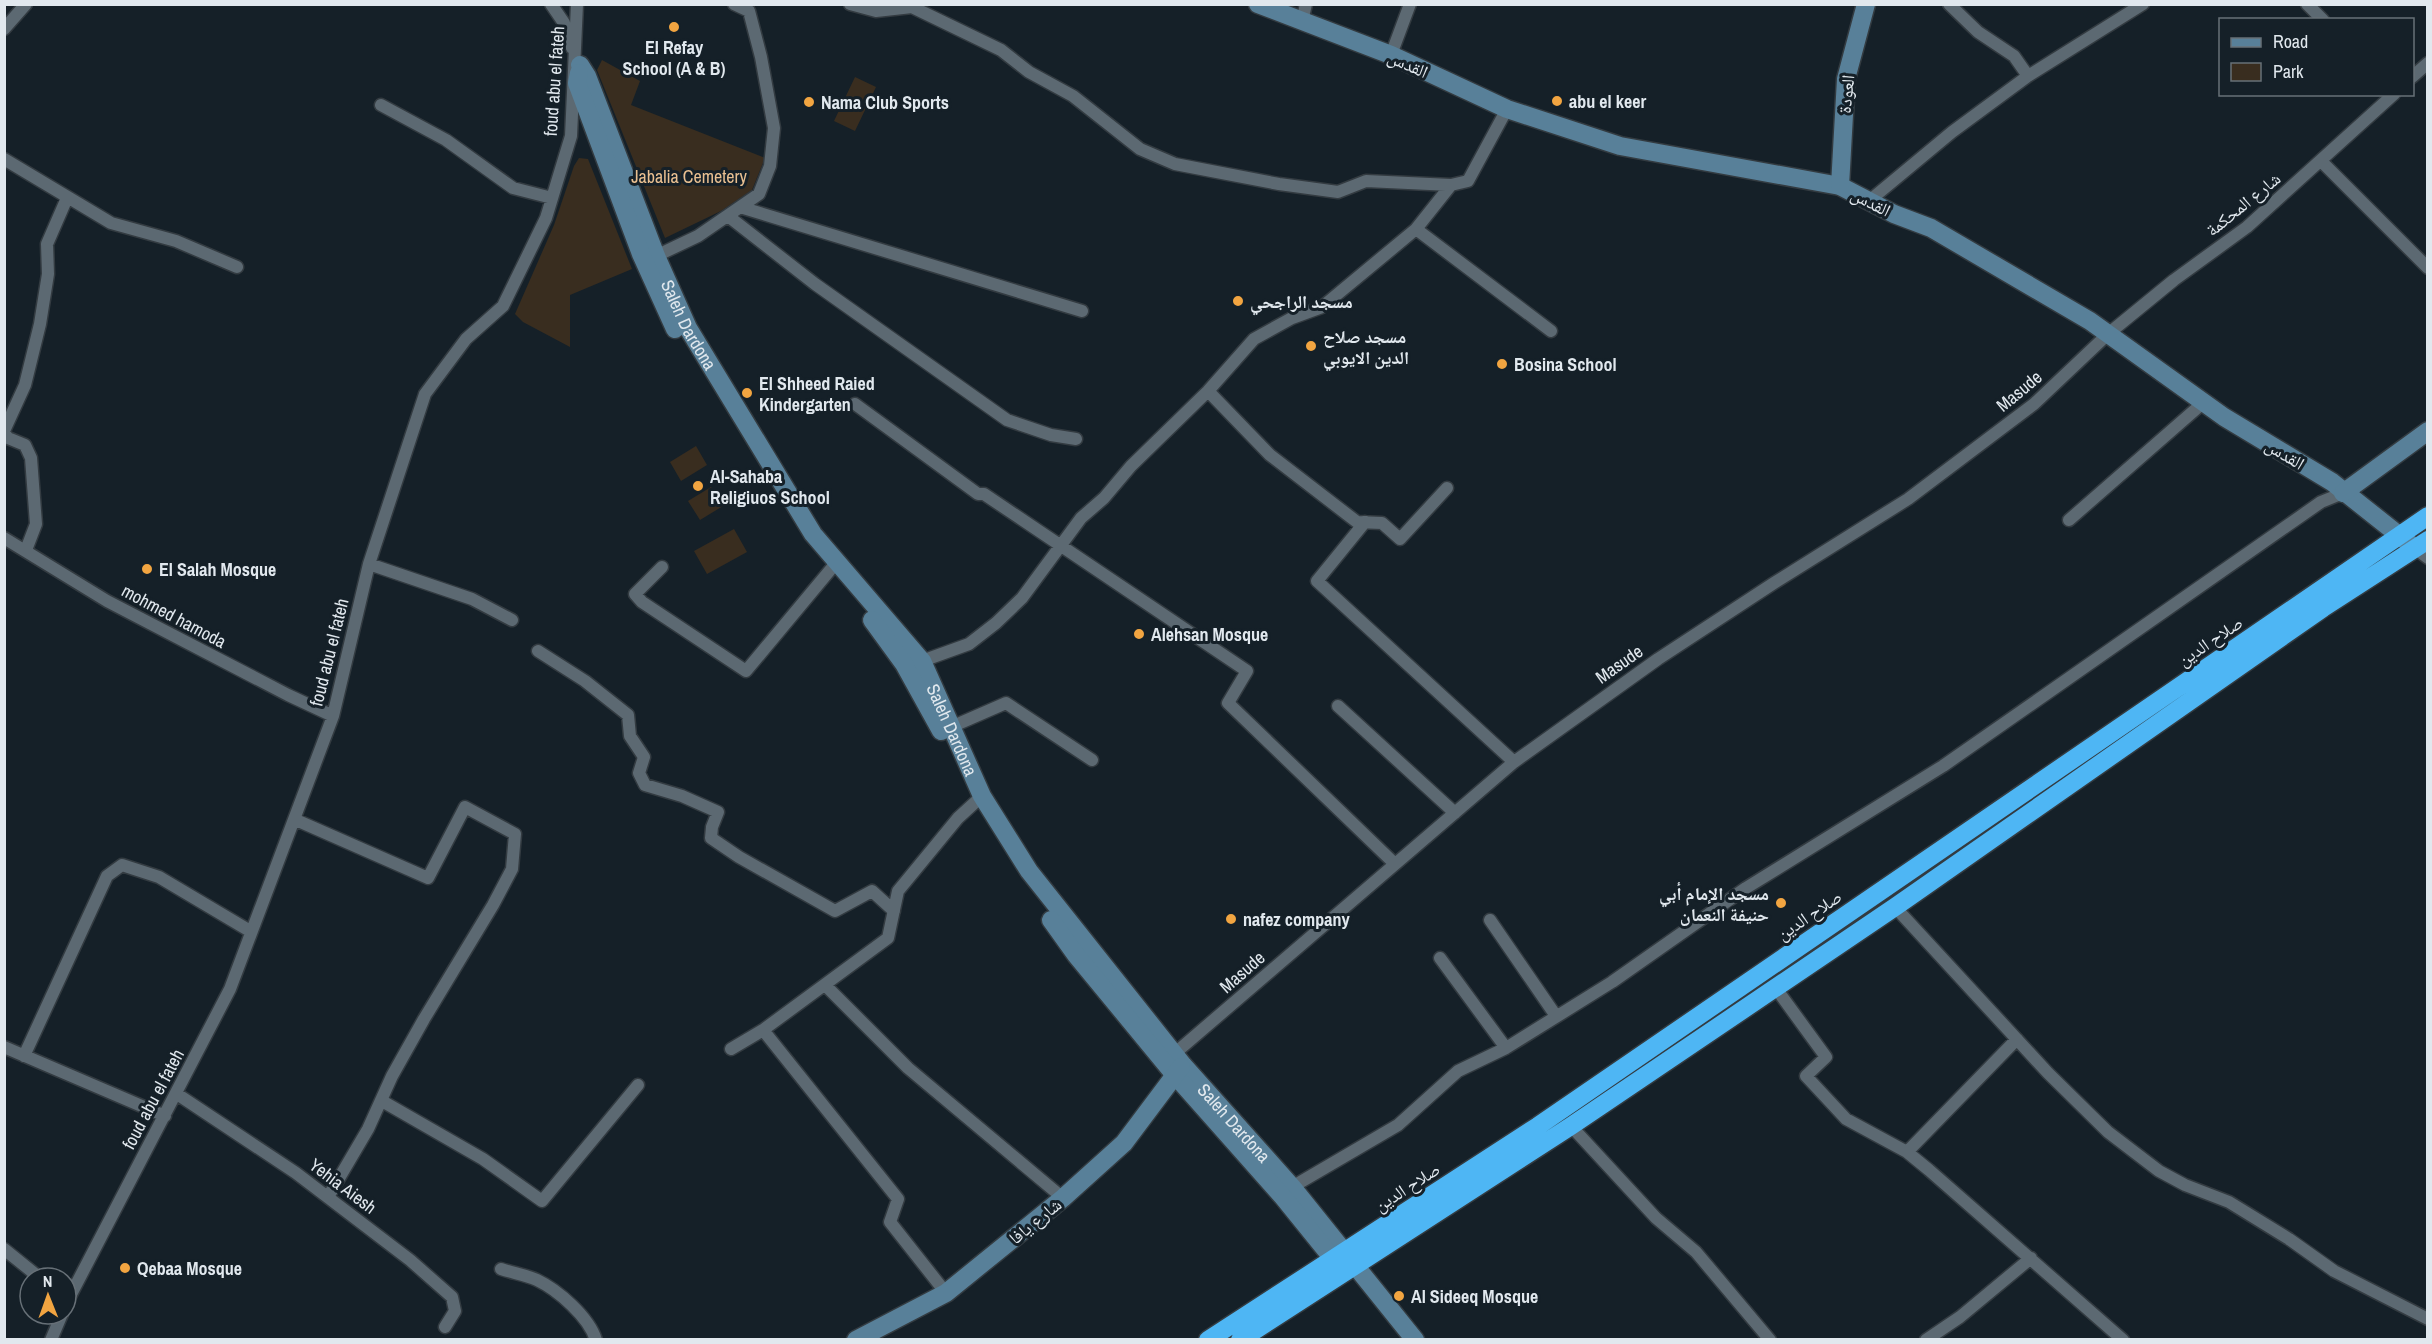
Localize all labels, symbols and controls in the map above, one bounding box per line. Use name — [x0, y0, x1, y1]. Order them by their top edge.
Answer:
legend — [2219, 18, 2414, 96]
marker: El Refay School (A & B) — [667, 20, 681, 34]
street label: foud abu el fateh — [538, 25, 570, 137]
text: Road — [2273, 29, 2308, 54]
place label: El Refay School (A & B) — [623, 35, 725, 81]
street label: القدس — [1384, 44, 1432, 84]
text: Park — [2273, 59, 2304, 84]
street label: العودة — [1832, 73, 1860, 115]
place label: abu el keer — [1569, 89, 1646, 114]
place label: Nama Club Sports — [821, 90, 949, 115]
marker: abu el keer — [1550, 94, 1564, 108]
marker: Nama Club Sports — [802, 95, 816, 109]
park label: Jabalia Cemetery — [631, 164, 747, 189]
street label: شارع المحكمة — [2200, 166, 2286, 242]
street label: القدس — [1847, 181, 1895, 223]
street label: Saleh Dardona — [656, 276, 723, 374]
place label: مسجد الراجحي — [1250, 289, 1353, 316]
marker: مسجد الراجحي — [1231, 294, 1245, 308]
place label: مسجد صلاح الدين الايوبي — [1323, 324, 1409, 372]
marker: مسجد صلاح الدين الايوبي — [1304, 339, 1318, 353]
place label: Bosina School — [1514, 352, 1617, 377]
marker: Bosina School — [1495, 357, 1509, 371]
street label: Masude — [1991, 365, 2047, 417]
place label: El Shheed Raied Kindergarten — [759, 371, 875, 417]
marker: El Shheed Raied Kindergarten — [740, 386, 754, 400]
street label: القدس — [2261, 433, 2309, 475]
place label: Al-Sahaba Religiuos School — [710, 464, 830, 510]
marker: Al-Sahaba Religiuos School — [691, 479, 705, 493]
place label: El Salah Mosque — [159, 557, 276, 582]
marker: El Salah Mosque — [140, 562, 154, 576]
street label: mohmed hamoda — [117, 578, 231, 654]
street label: foud abu el fateh — [304, 596, 354, 708]
street label: صلاح الدين — [2172, 610, 2248, 672]
place label: Alehsan Mosque — [1151, 622, 1268, 647]
marker: Alehsan Mosque — [1132, 627, 1146, 641]
street label: Masude — [1590, 639, 1648, 689]
street label: Saleh Dardona — [921, 679, 984, 780]
place label: مسجد الإمام أبي حنيفة النعمان — [1659, 881, 1769, 927]
street label: صلاح الدين — [1771, 884, 1847, 946]
marker: مسجد الإمام أبي حنيفة النعمان — [1774, 896, 1788, 910]
place label: nafez company — [1243, 907, 1350, 932]
marker: nafez company — [1224, 912, 1238, 926]
street label: Masude — [1214, 945, 1270, 999]
street label: foud abu el fateh — [116, 1045, 190, 1153]
street label: Saleh Dardona — [1192, 1077, 1277, 1168]
street label: Yehia Aiesh — [304, 1152, 382, 1220]
street label: صلاح الدين — [1369, 1156, 1445, 1218]
street label: شارع يافا — [1003, 1192, 1067, 1250]
place label: Qebaa Mosque — [137, 1256, 242, 1281]
marker: Qebaa Mosque — [118, 1261, 132, 1275]
north arrow — [18, 1266, 78, 1326]
text: N — [43, 1270, 53, 1292]
place label: Al Sideeq Mosque — [1411, 1284, 1538, 1309]
marker: Al Sideeq Mosque — [1392, 1289, 1406, 1303]

